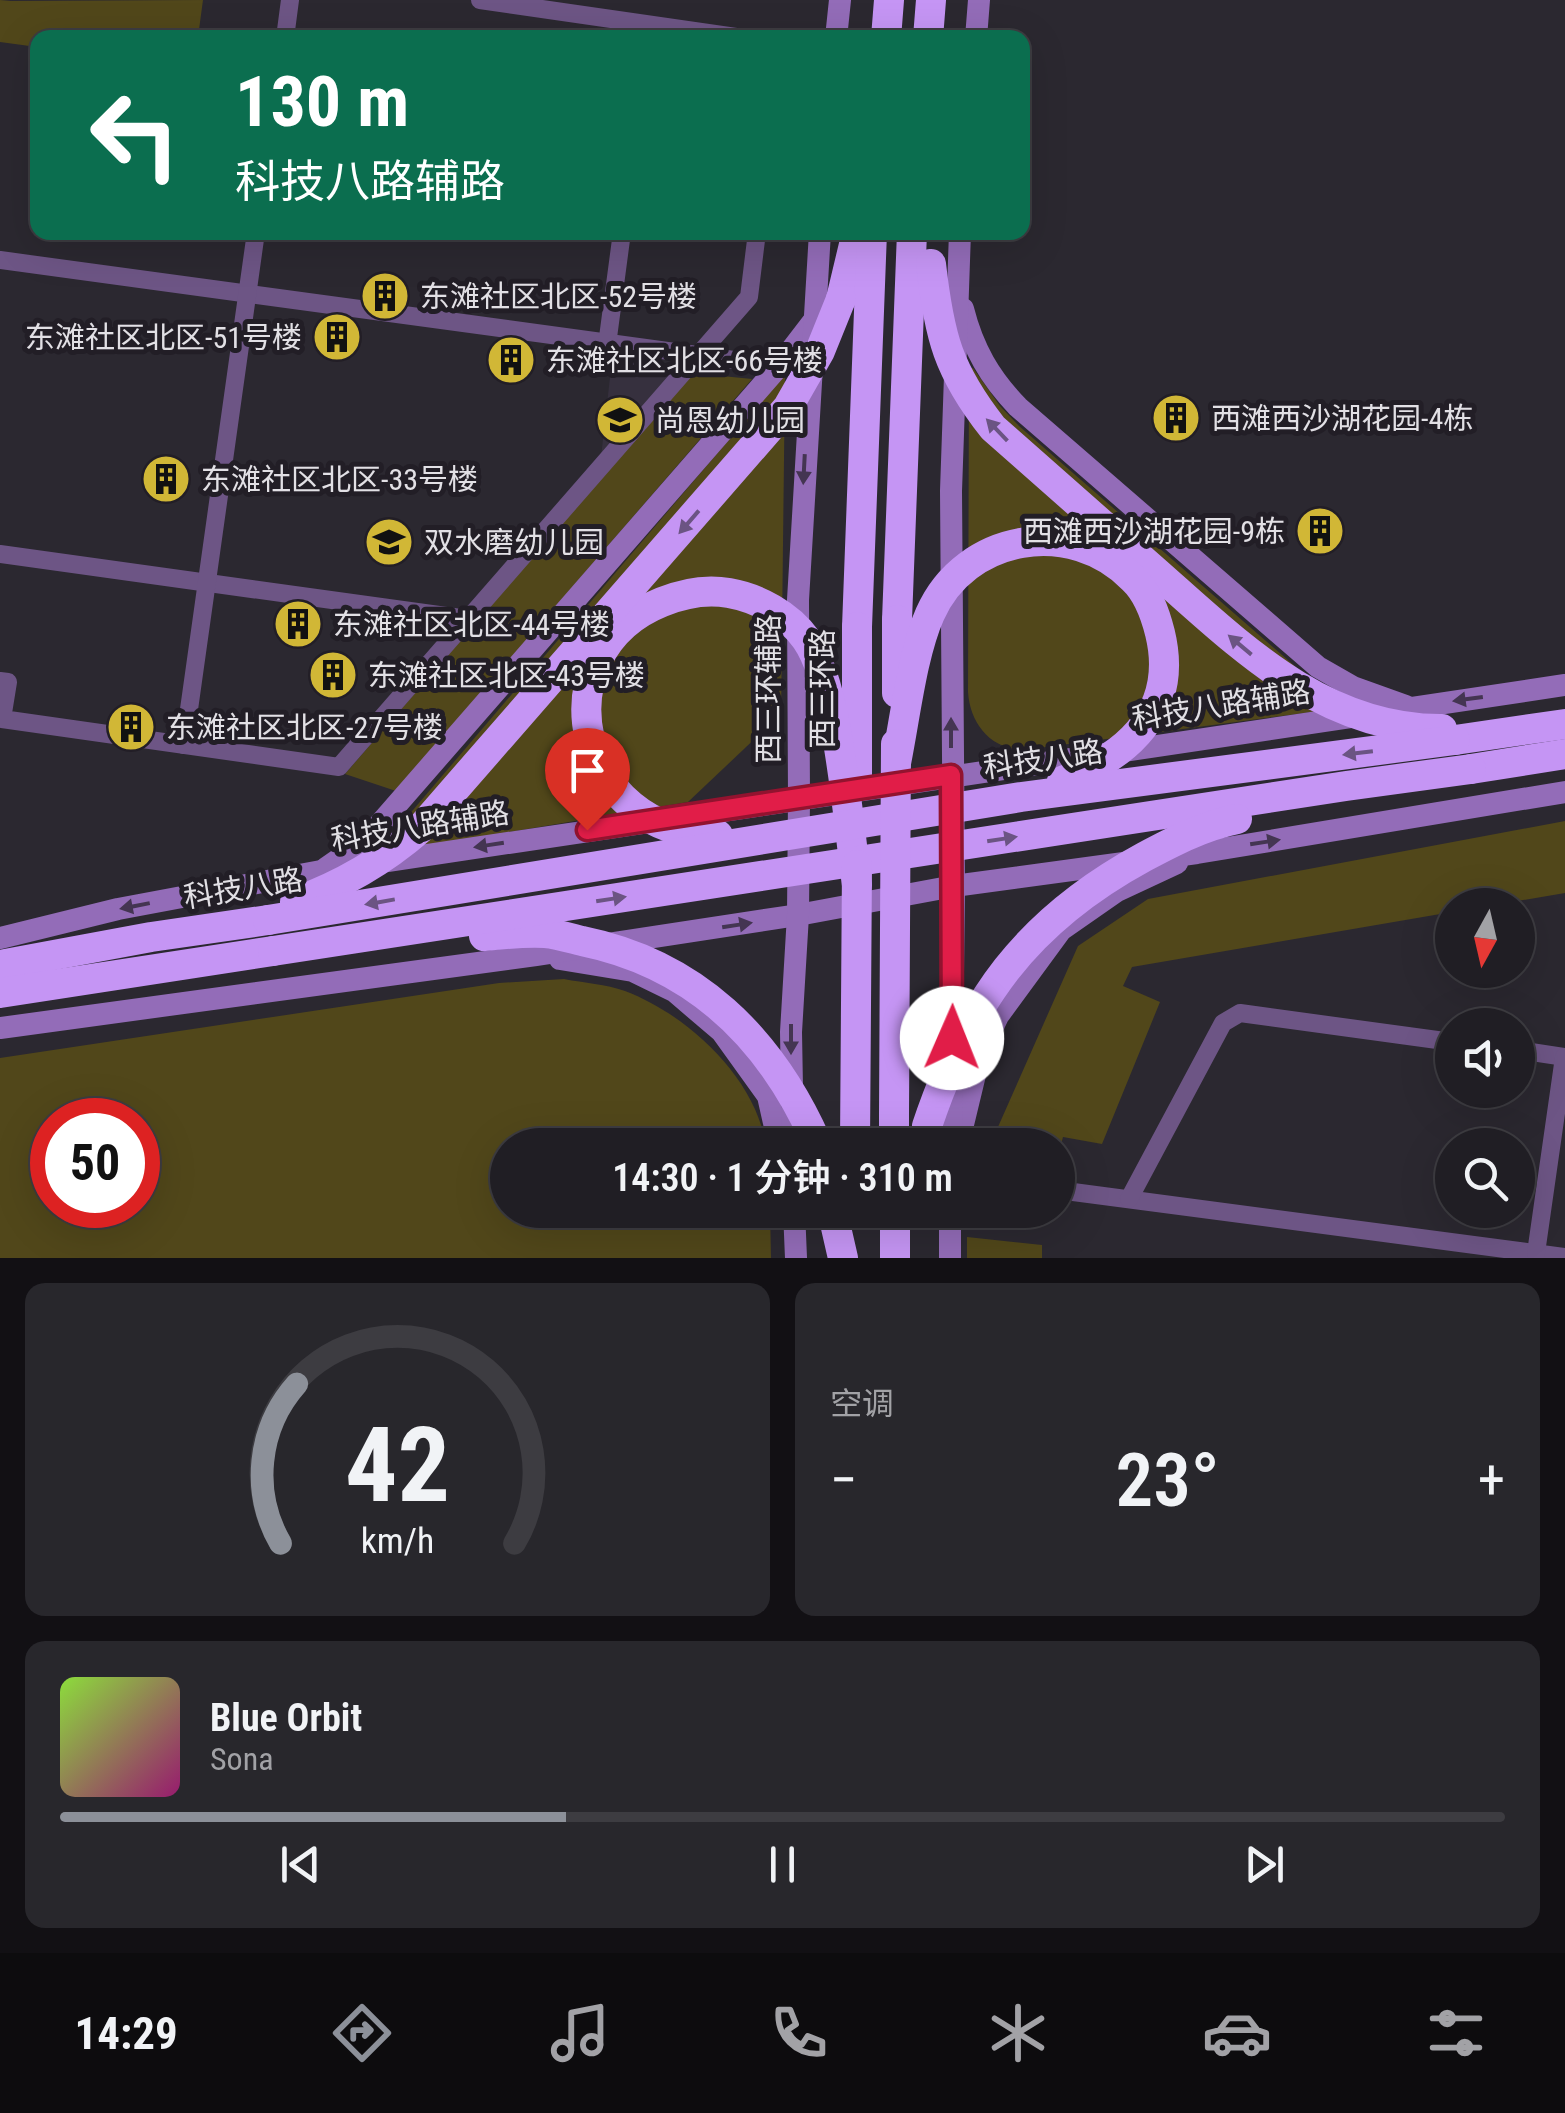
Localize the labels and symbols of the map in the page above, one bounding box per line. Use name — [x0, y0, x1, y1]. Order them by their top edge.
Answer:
building icon: 东滩社区北区-52号楼 — [359, 270, 411, 322]
place label: 东滩社区北区-52号楼 — [420, 279, 697, 314]
building icon: 东滩社区北区-51号楼 — [311, 311, 363, 363]
place label: 东滩社区北区-51号楼 — [25, 320, 302, 355]
building icon: 东滩社区北区-66号楼 — [485, 334, 537, 386]
place label: 东滩社区北区-66号楼 — [546, 343, 823, 378]
building icon: 西滩西沙湖花园-4栋 — [1150, 392, 1202, 444]
school or university icon: 尚恩幼儿园 — [594, 394, 646, 446]
place label: 西滩西沙湖花园-4栋 — [1211, 401, 1473, 436]
place label: 尚恩幼儿园 — [655, 403, 805, 438]
one-way arrow — [985, 418, 1009, 442]
building icon: 东滩社区北区-33号楼 — [140, 453, 192, 505]
one-way arrow — [796, 454, 812, 486]
place label: 东滩社区北区-33号楼 — [201, 462, 478, 497]
building icon: 西滩西沙湖花园-9栋 — [1294, 505, 1346, 557]
one-way arrow — [678, 509, 700, 534]
place label: 西滩西沙湖花园-9栋 — [1023, 514, 1285, 549]
school or university icon: 双水磨幼儿园 — [363, 516, 415, 568]
place label: 双水磨幼儿园 — [424, 525, 604, 560]
building icon: 东滩社区北区-44号楼 — [272, 598, 324, 650]
place label: 东滩社区北区-44号楼 — [333, 607, 610, 642]
street label: 西三环辅路 — [751, 614, 786, 764]
street label: 西三环路 — [805, 629, 840, 749]
one-way arrow — [1227, 635, 1252, 657]
building icon: 东滩社区北区-43号楼 — [307, 649, 359, 701]
place label: 东滩社区北区-43号楼 — [368, 658, 645, 693]
street label: 科技八路辅路 — [1129, 674, 1313, 736]
one-way arrow — [1452, 691, 1484, 707]
building icon: 东滩社区北区-27号楼 — [105, 701, 157, 753]
place label: 东滩社区北区-27号楼 — [166, 710, 443, 745]
one-way arrow — [943, 716, 959, 748]
pin — [545, 728, 630, 831]
street label: 科技八路 — [981, 733, 1105, 785]
one-way arrow — [1342, 745, 1374, 761]
street label: 科技八路辅路 — [328, 795, 512, 857]
one-way arrow — [986, 831, 1018, 846]
one-way arrow — [1250, 834, 1281, 849]
one-way arrow — [473, 838, 505, 854]
street label: 科技八路 — [181, 861, 305, 915]
north arrow — [1435, 888, 1535, 988]
one-way arrow — [596, 891, 627, 906]
one-way arrow — [363, 895, 395, 910]
one-way arrow — [118, 899, 150, 914]
one-way arrow — [721, 916, 753, 932]
position arrow — [900, 986, 1004, 1090]
one-way arrow — [783, 1024, 799, 1056]
speed limit sign: 50 — [30, 1098, 160, 1228]

